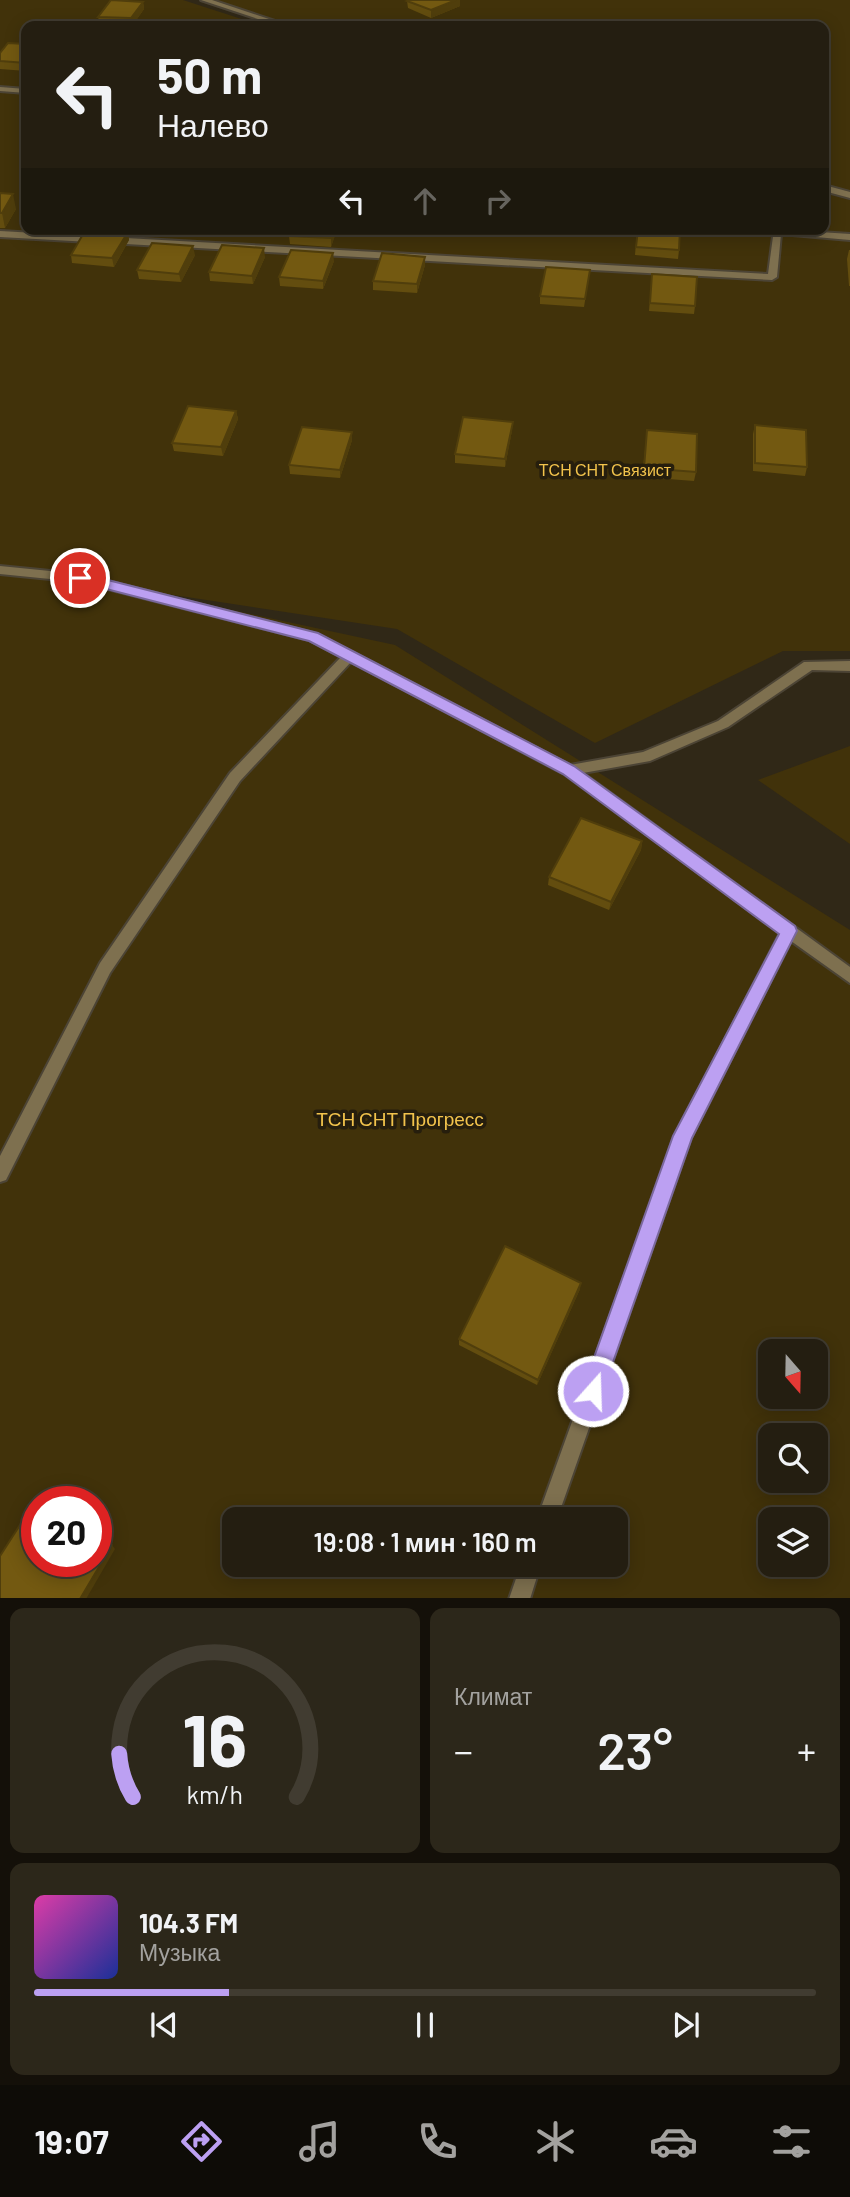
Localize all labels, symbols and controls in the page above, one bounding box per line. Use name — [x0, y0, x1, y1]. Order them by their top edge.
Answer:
text: 50 m — [157, 45, 262, 104]
icon: left — [42, 49, 133, 140]
text: Налево — [157, 105, 269, 143]
icon: left — [333, 182, 371, 220]
icon: ahead — [406, 182, 444, 220]
icon: right — [479, 182, 517, 220]
park label: ТСН СНТ Связист — [539, 460, 672, 479]
pin — [50, 548, 110, 608]
icon: arrive — [61, 559, 99, 597]
park label: ТСН СНТ Прогресс — [316, 1107, 484, 1130]
north arrow — [758, 1339, 828, 1409]
map controls — [758, 1339, 828, 1577]
position arrow — [556, 1354, 630, 1428]
button: search — [758, 1423, 828, 1493]
speed limit sign: 20 — [21, 1486, 112, 1577]
button: layers — [758, 1507, 828, 1577]
text: 19:08 · 1 мин · 160 m — [313, 1526, 537, 1557]
text: Климат — [454, 1682, 532, 1710]
text: 16 — [183, 1694, 247, 1782]
text: 23° — [597, 1718, 673, 1780]
text: − — [454, 1727, 473, 1773]
text: + — [797, 1727, 816, 1773]
text: km/h — [187, 1778, 243, 1808]
text: 104.3 FM — [139, 1907, 238, 1938]
text: Музыка — [139, 1938, 220, 1966]
icon: previous — [145, 2006, 183, 2044]
icon: pause — [406, 2006, 444, 2044]
icon: next — [667, 2006, 705, 2044]
icon: directions — [177, 2117, 226, 2166]
icon: music — [295, 2117, 344, 2166]
icon: phone — [413, 2117, 462, 2166]
icon: climate — [531, 2117, 580, 2166]
icon: car — [649, 2117, 698, 2166]
icon: filters — [767, 2117, 816, 2166]
text: 19:07 — [34, 2122, 109, 2160]

